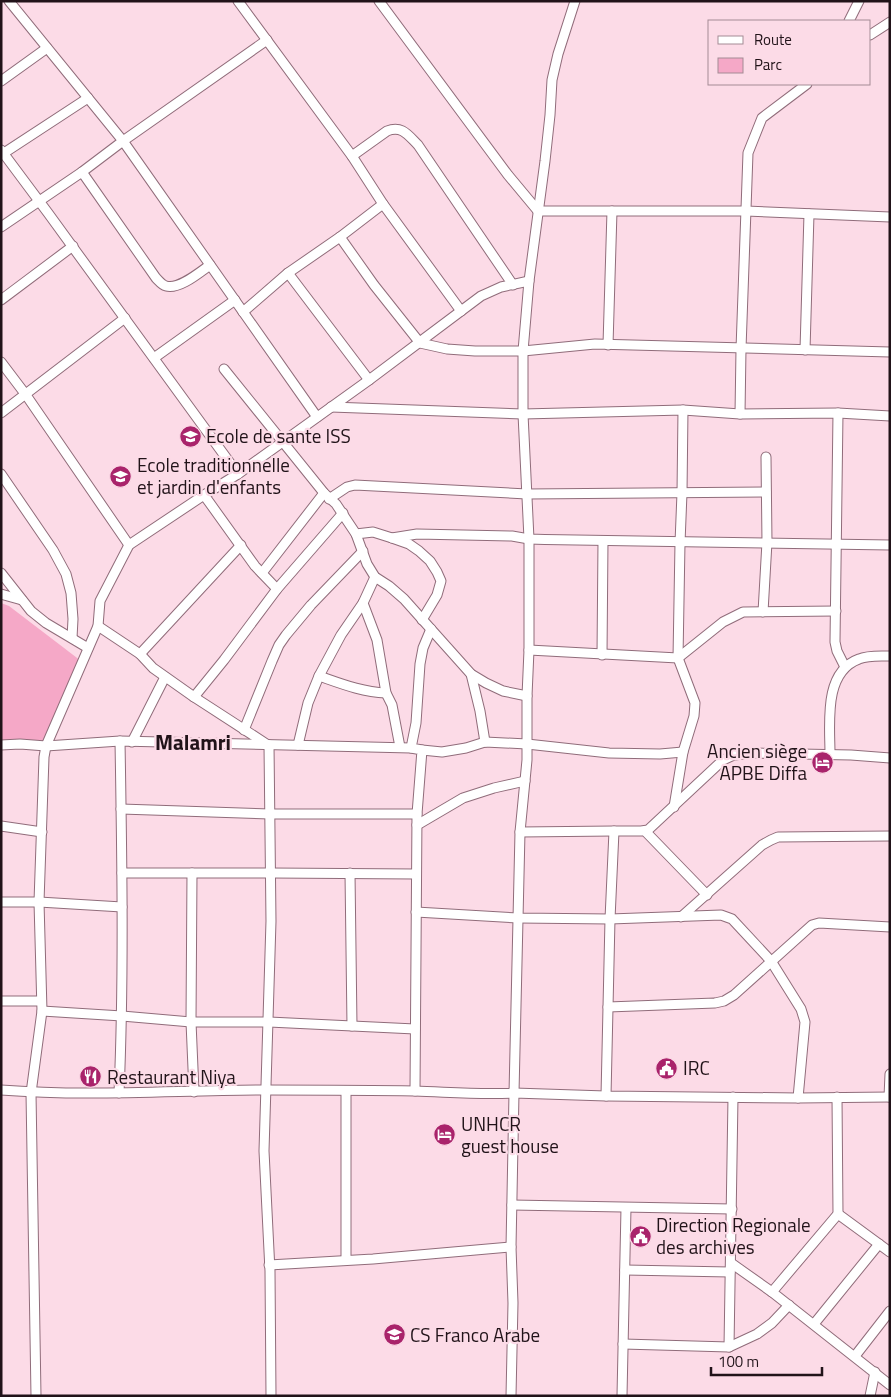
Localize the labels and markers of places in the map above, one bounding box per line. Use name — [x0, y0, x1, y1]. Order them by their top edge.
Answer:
place label: Ecole de sante ISS — [206, 421, 351, 450]
school or university icon: Ecole de sante ISS — [178, 424, 202, 448]
place label: Ecole traditionnelle et jardin d'enfants — [137, 450, 290, 501]
school or university icon: Ecole traditionnelle et jardin d'enfants — [109, 464, 133, 488]
place label: Ancien siège APBE Diffa — [707, 736, 807, 787]
hotel icon: Ancien siège APBE Diffa — [811, 750, 835, 774]
place label: IRC — [683, 1053, 710, 1082]
public building icon: IRC — [655, 1056, 679, 1080]
place label: Restaurant Niya — [107, 1062, 236, 1091]
restaurant icon: Restaurant Niya — [79, 1065, 103, 1089]
place label: UNHCR guest house — [461, 1109, 559, 1160]
hotel icon: UNHCR guest house — [433, 1123, 457, 1147]
place label: Direction Regionale des archives — [656, 1210, 811, 1261]
public building icon: Direction Regionale des archives — [628, 1224, 652, 1248]
place label: CS Franco Arabe — [410, 1320, 540, 1349]
school or university icon: CS Franco Arabe — [382, 1323, 406, 1347]

